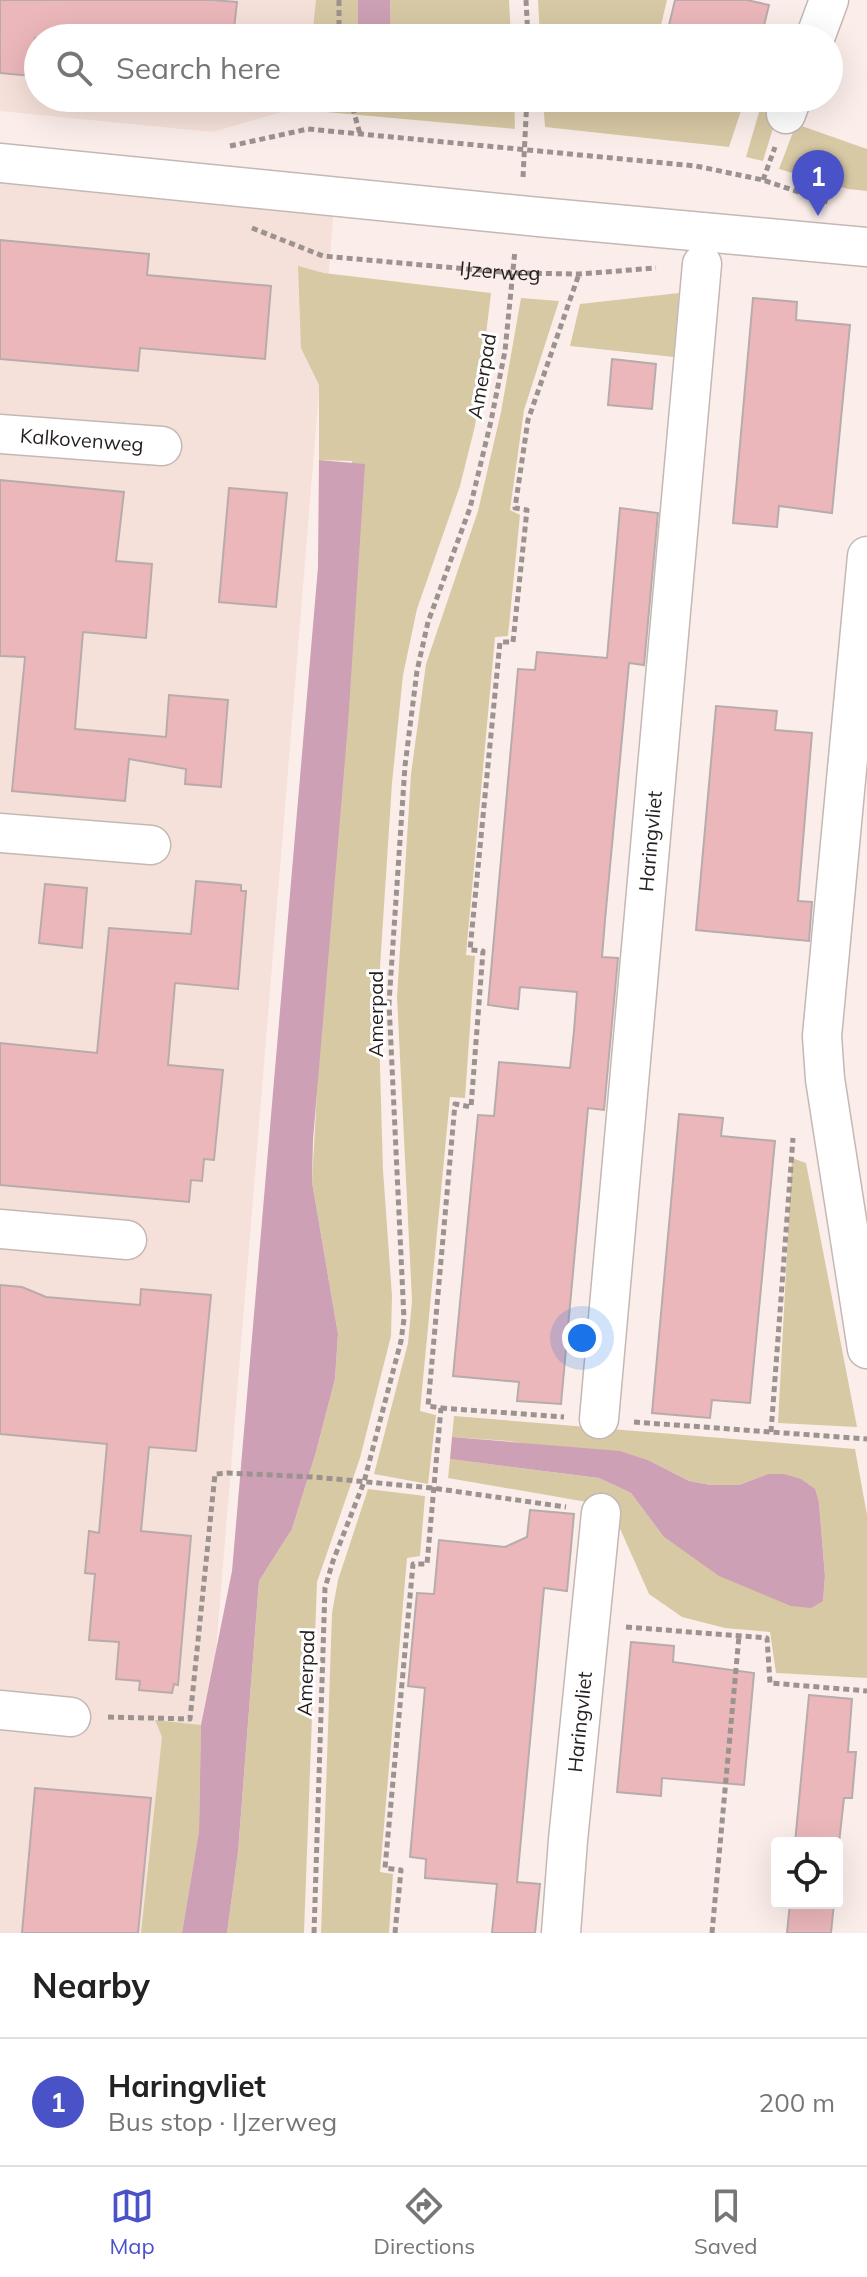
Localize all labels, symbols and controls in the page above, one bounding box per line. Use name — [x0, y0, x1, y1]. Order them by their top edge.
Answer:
search box — [24, 24, 843, 112]
icon: search — [52, 46, 96, 90]
text: Search here — [116, 49, 281, 87]
pin: 1 — [792, 150, 844, 216]
street label: IJzerweg — [459, 255, 541, 285]
street label: Amerpad — [462, 331, 501, 421]
street label: Kalkovenweg — [19, 423, 145, 457]
street label: Haringvliet — [633, 790, 667, 893]
street label: Amerpad — [363, 971, 388, 1057]
your location — [562, 1318, 602, 1358]
street label: Amerpad — [292, 1629, 320, 1717]
street label: Haringvliet — [562, 1670, 597, 1773]
map controls — [771, 1837, 843, 1909]
button: locate — [771, 1837, 843, 1909]
text: Nearby — [32, 1964, 150, 2007]
text: Haringvliet — [108, 2067, 266, 2105]
text: 1 — [50, 2086, 66, 2119]
text: 200 m — [759, 2086, 835, 2119]
text: Bus stop · IJzerweg — [108, 2105, 337, 2138]
tab: Map — [109, 2184, 155, 2260]
tab: Directions — [374, 2184, 475, 2260]
tab: Saved — [694, 2184, 758, 2260]

